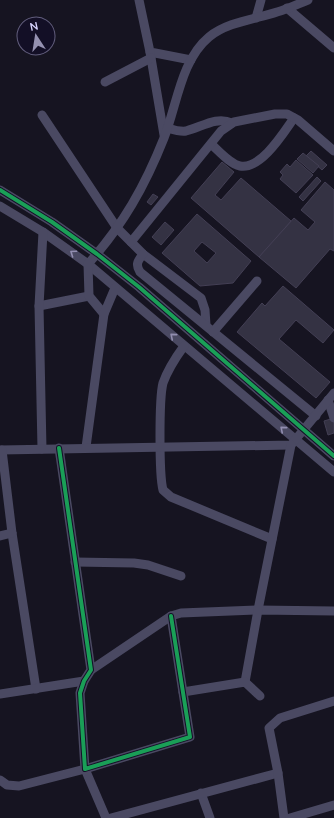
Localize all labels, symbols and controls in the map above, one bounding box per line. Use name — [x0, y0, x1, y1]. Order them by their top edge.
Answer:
north arrow — [16, 16, 56, 56]
text: N — [28, 19, 40, 35]
one-way arrow — [70, 251, 77, 258]
one-way arrow — [170, 333, 177, 340]
one-way arrow — [280, 426, 287, 433]

